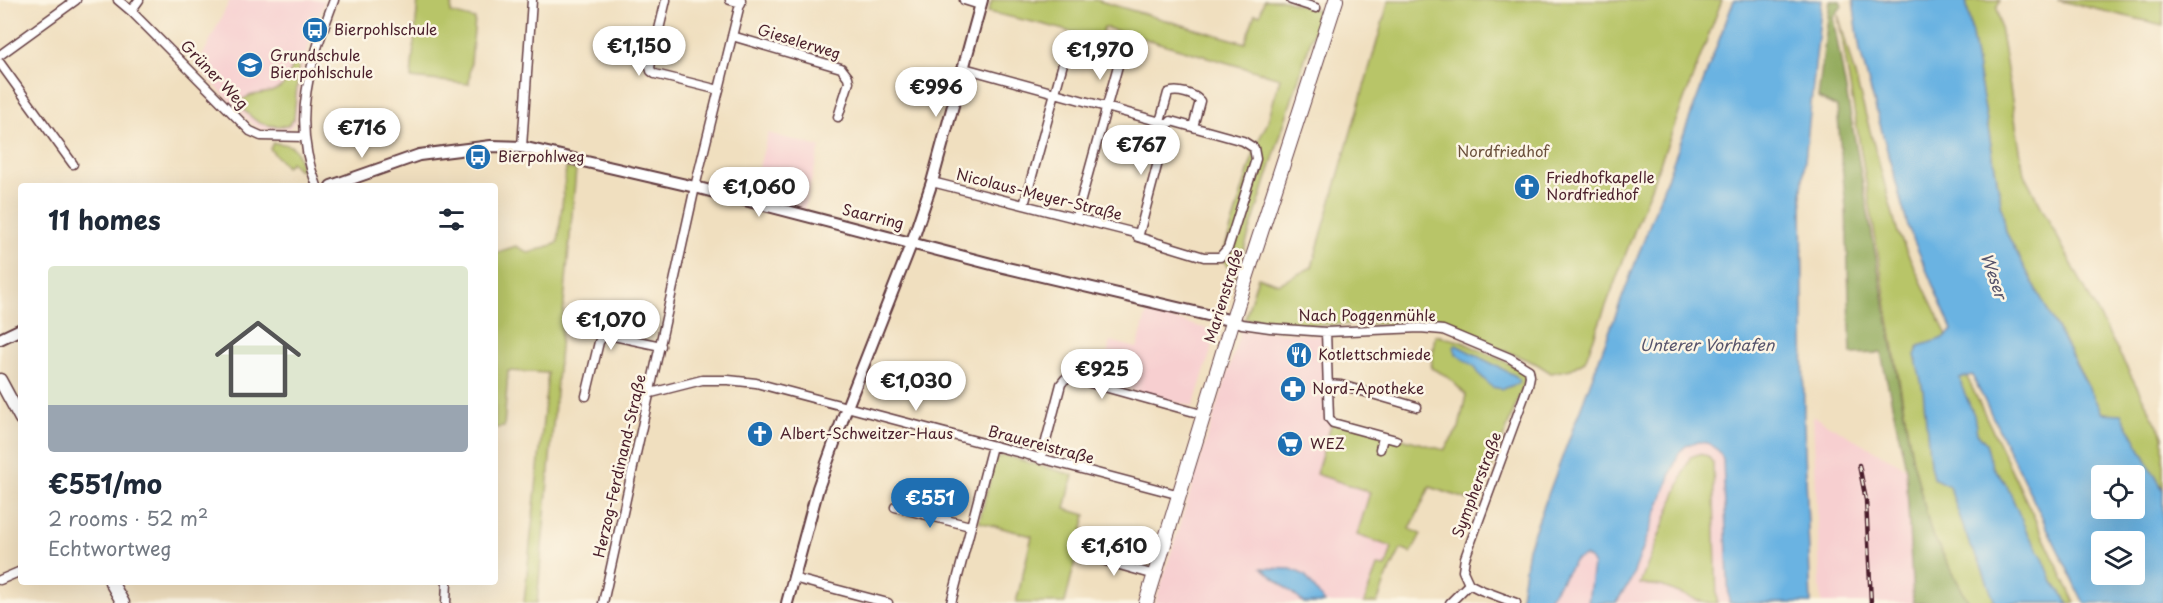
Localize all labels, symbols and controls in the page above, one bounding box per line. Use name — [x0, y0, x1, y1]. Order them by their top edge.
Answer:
bus stop icon: Bierpohlschule — [300, 15, 330, 45]
place label: Bierpohlschule — [334, 17, 437, 40]
street label: Gieselerweg — [755, 17, 844, 64]
pin: €1,150 — [590, 26, 688, 77]
text: €1,150 — [607, 30, 671, 60]
pin: €1,970 — [1051, 30, 1149, 81]
street label: Grüner Weg — [176, 34, 254, 114]
text: €1,970 — [1066, 34, 1134, 64]
place label: Grundschule Bierpohlschule — [270, 43, 373, 83]
school or university icon: Grundschule Bierpohlschule — [235, 50, 265, 80]
pin: €996 — [900, 67, 972, 118]
text: €996 — [909, 71, 963, 101]
pin: €716 — [326, 108, 398, 159]
text: €716 — [337, 112, 387, 142]
pin: €767 — [1105, 125, 1177, 176]
text: €767 — [1116, 129, 1166, 159]
park label: Nordfriedhof — [1457, 139, 1550, 162]
bus stop icon: Bierpohlweg — [463, 142, 493, 172]
place label: Bierpohlweg — [498, 144, 585, 167]
street label: Nicolaus-Meyer-Straße — [954, 162, 1125, 225]
place label: Friedhofkapelle Nordfriedhof — [1546, 165, 1655, 205]
pin: €1,060 — [710, 167, 808, 218]
text: €1,060 — [722, 171, 796, 201]
church icon: Friedhofkapelle Nordfriedhof — [1512, 172, 1542, 202]
street label: Saarring — [840, 197, 907, 234]
text: 11 homes — [48, 200, 161, 239]
icon: filters — [435, 203, 468, 236]
street label: Marienstraße — [1197, 246, 1248, 346]
water label: Weser — [1976, 249, 2015, 304]
pin: €1,070 — [562, 300, 660, 351]
street label: Nach Poggenmühle — [1298, 303, 1436, 326]
text: €1,070 — [576, 304, 646, 334]
icon: home — [204, 305, 312, 413]
water label: Unterer Vorhafen — [1640, 332, 1776, 356]
restaurant icon: Kotlettschmiede — [1284, 340, 1314, 370]
place label: Kotlettschmiede — [1318, 342, 1431, 365]
pin: €925 — [1066, 349, 1138, 400]
text: €925 — [1075, 353, 1129, 383]
pin: €1,030 — [867, 361, 965, 412]
text: €1,030 — [880, 365, 952, 395]
street label: Herzog-Ferdinand-Straße — [586, 372, 651, 560]
pharmacy icon: Nord-Apotheke — [1278, 374, 1308, 404]
place label: Nord-Apotheke — [1312, 376, 1424, 399]
street label: Brauereistraße — [986, 418, 1097, 469]
church icon: Albert-Schweitzer-Haus — [745, 419, 775, 449]
place label: Albert-Schweitzer-Haus — [780, 421, 953, 444]
street label: Sympherstraße — [1445, 428, 1506, 541]
supermarket icon: WEZ — [1275, 429, 1305, 459]
place label: WEZ — [1310, 431, 1345, 454]
text: €551/mo — [48, 464, 162, 503]
map controls — [2091, 465, 2145, 585]
button: locate — [2091, 465, 2145, 519]
pin: €551 — [894, 478, 966, 529]
text: €551 — [905, 482, 955, 512]
text: 2 rooms · 52 m² — [48, 503, 208, 533]
pin: €1,610 — [1065, 526, 1163, 577]
text: €1,610 — [1081, 530, 1147, 560]
button: layers — [2091, 531, 2145, 585]
text: Echtwortweg — [48, 533, 172, 563]

